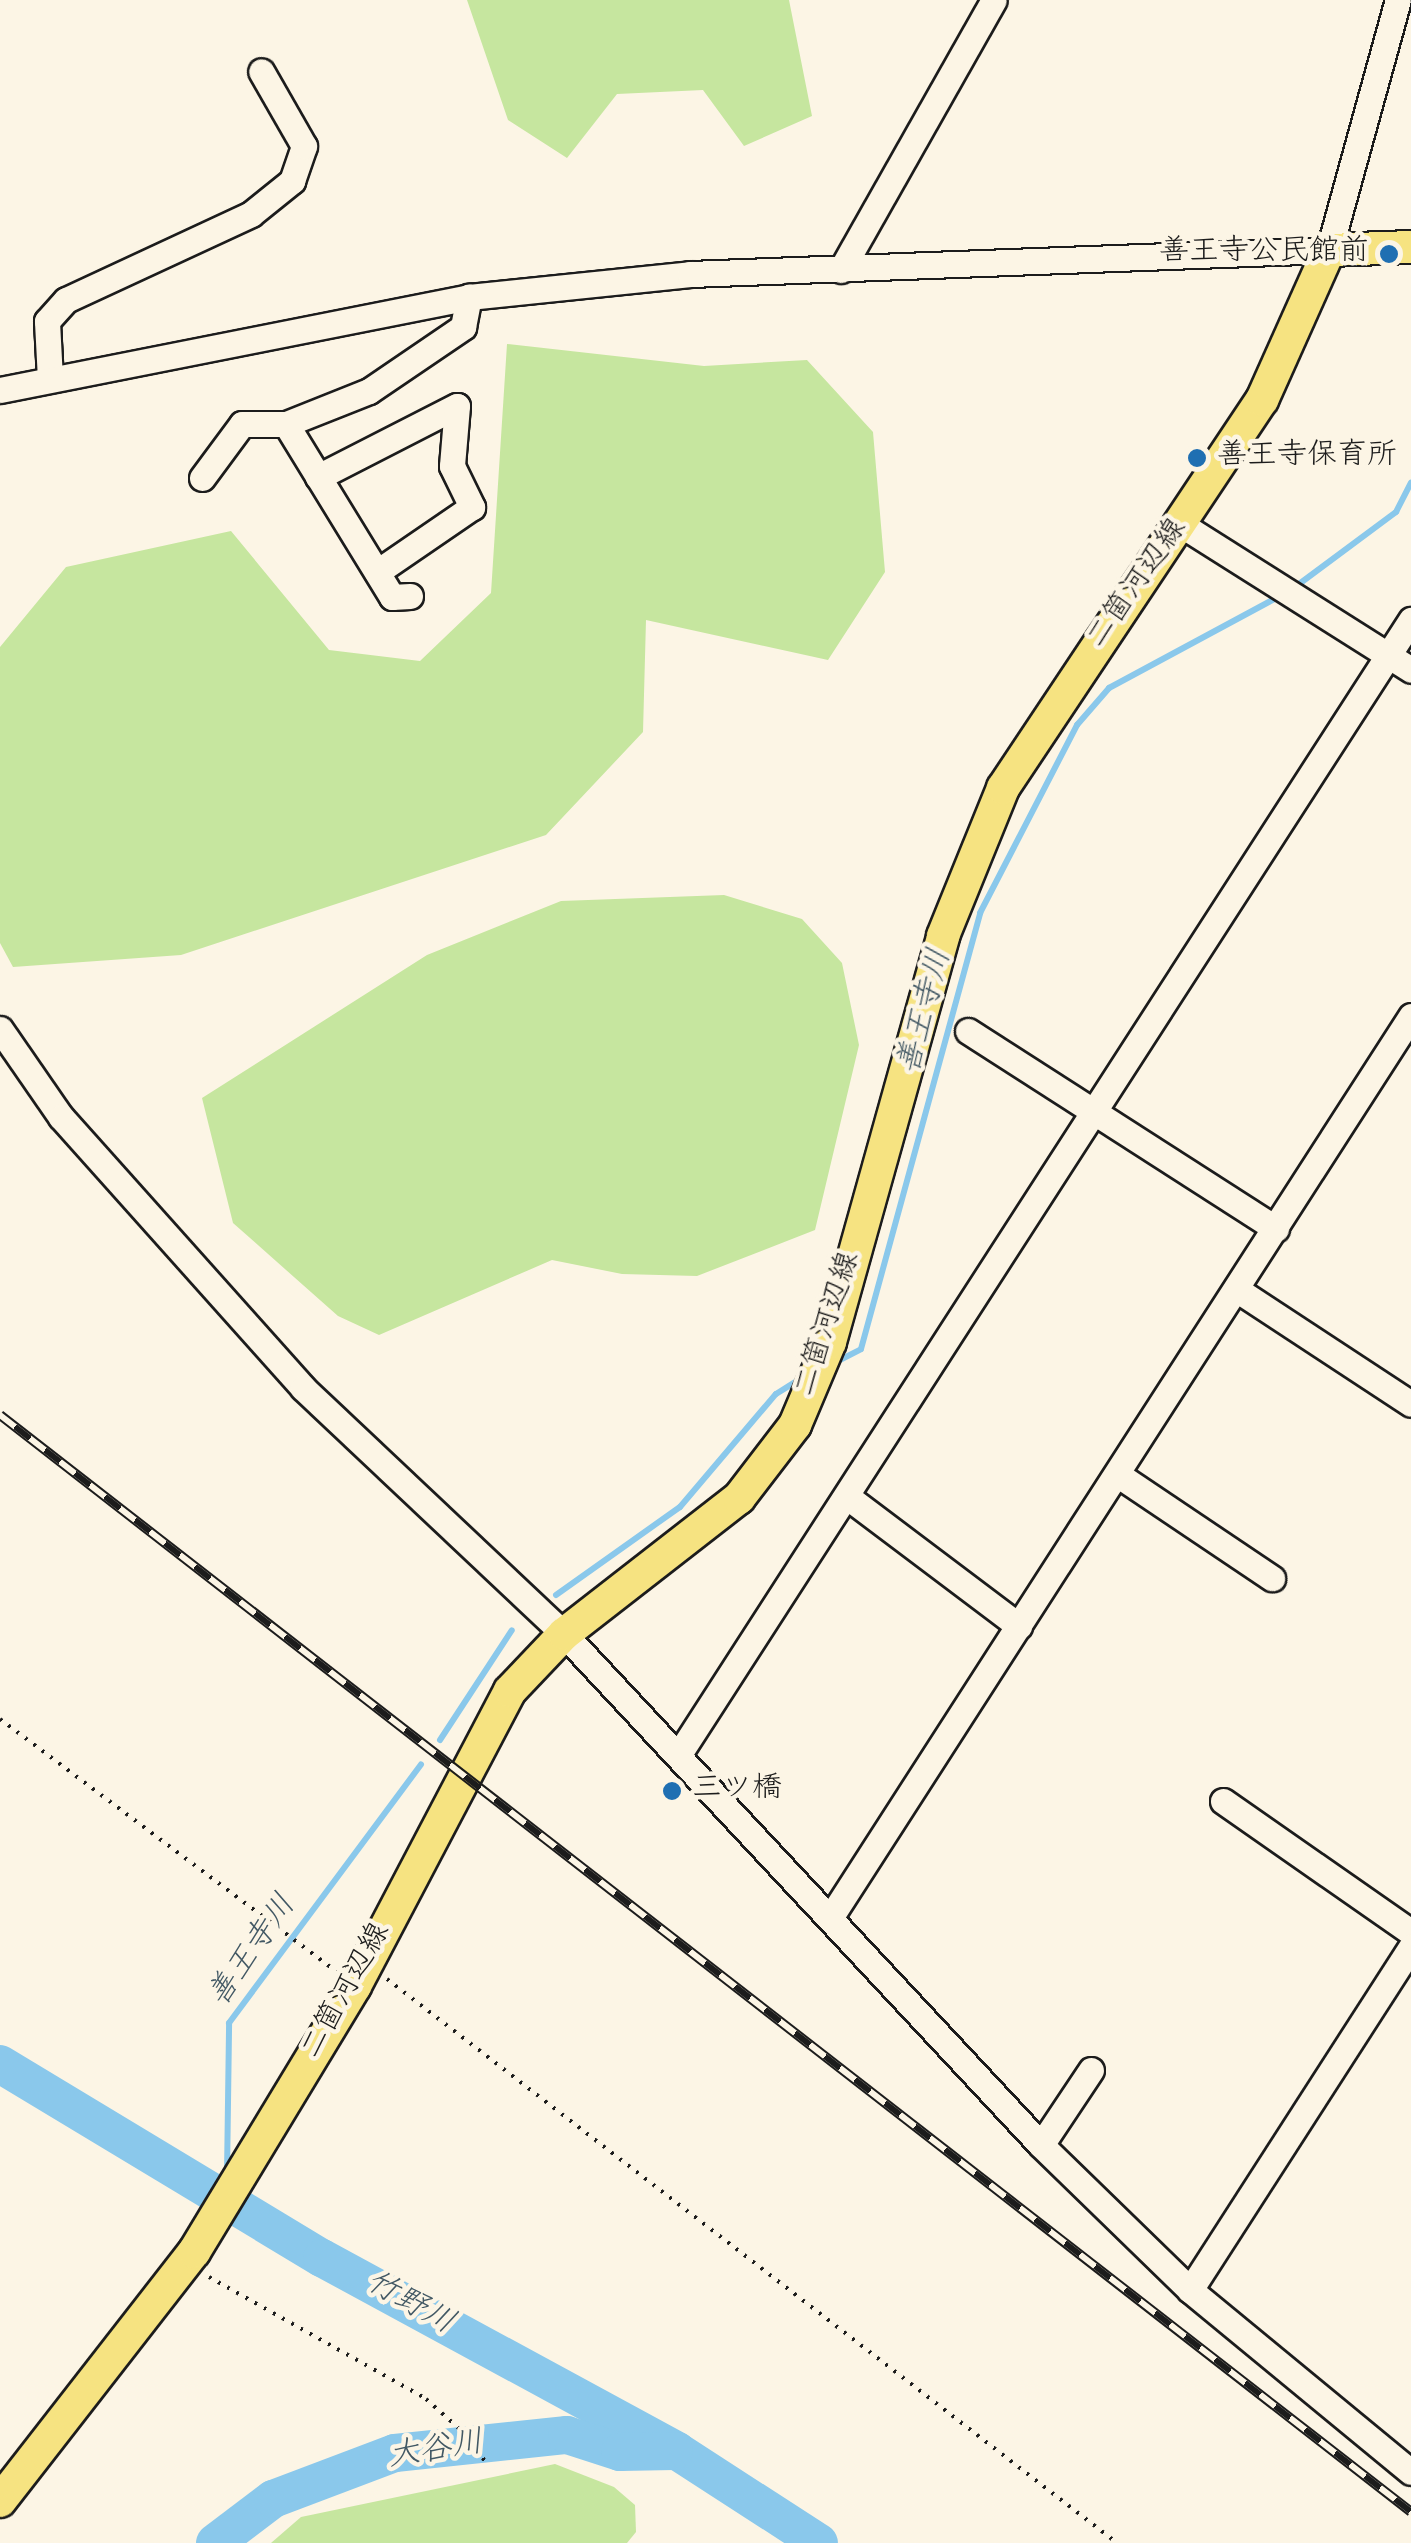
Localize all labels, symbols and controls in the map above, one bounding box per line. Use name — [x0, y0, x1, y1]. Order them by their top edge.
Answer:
place label: 善王寺公民館前 — [1159, 236, 1369, 272]
marker: 善王寺公民館前 — [1378, 243, 1400, 265]
place label: 善王寺保育所 — [1217, 440, 1397, 476]
marker: 善王寺保育所 — [1186, 447, 1208, 469]
street label: 二箇河辺線 — [1081, 513, 1197, 657]
water label: 善王寺川 — [892, 945, 962, 1079]
street label: 二箇河辺線 — [790, 1248, 870, 1402]
place label: 三ツ橋 — [692, 1773, 782, 1809]
marker: 三ツ橋 — [661, 1780, 683, 1802]
water label: 善王寺川 — [202, 1889, 306, 2015]
street label: 二箇河辺線 — [296, 1918, 400, 2066]
water label: 竹野川 — [358, 2265, 460, 2345]
water label: 大谷川 — [386, 2426, 486, 2478]

